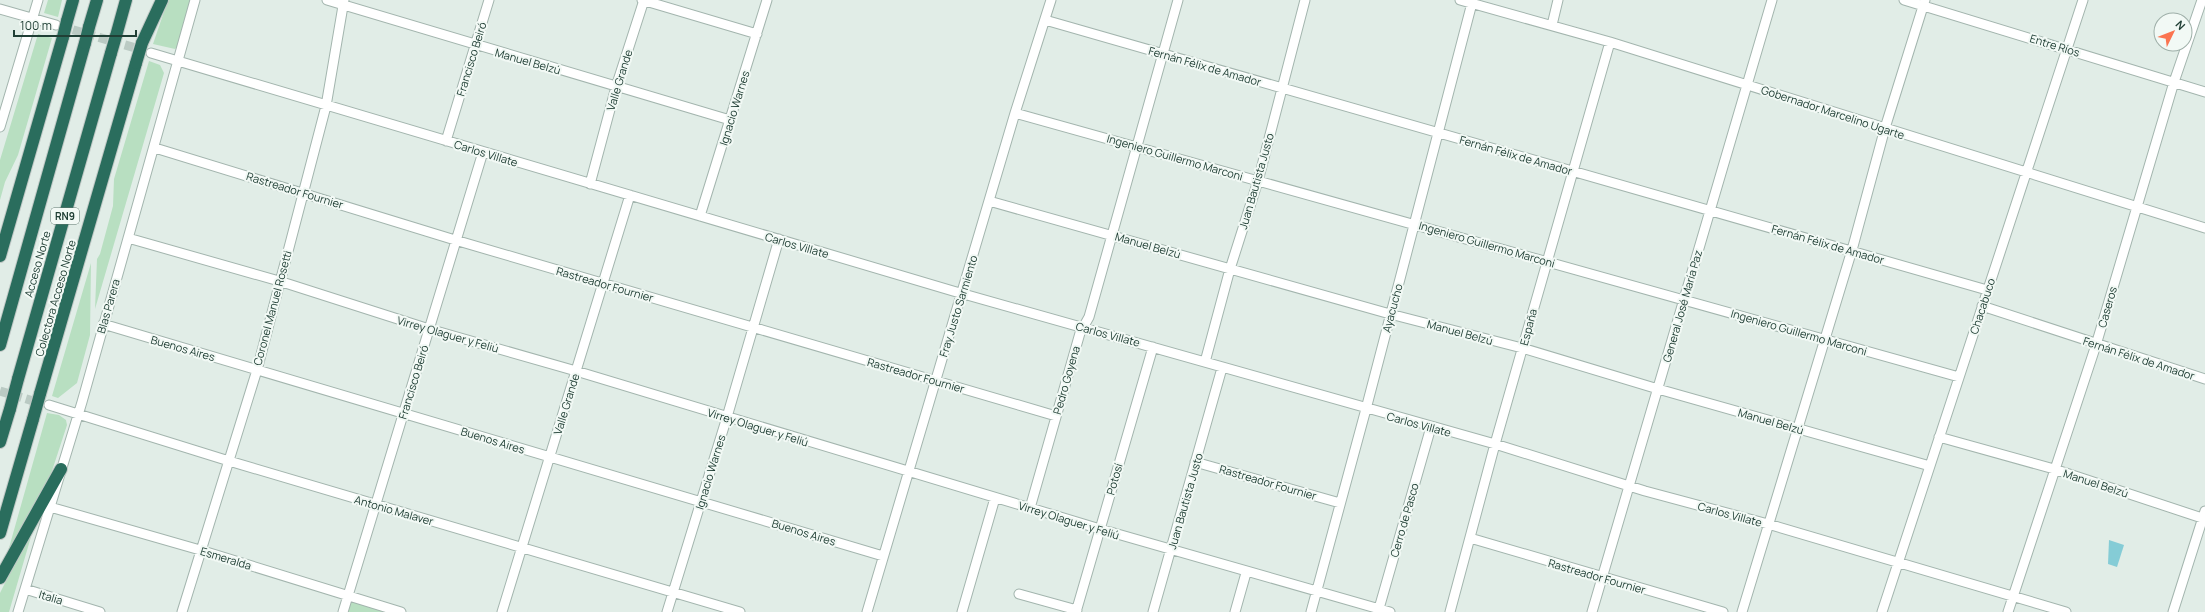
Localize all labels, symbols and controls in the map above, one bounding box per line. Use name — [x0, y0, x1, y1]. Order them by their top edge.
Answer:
scale bar — [14, 12, 136, 38]
north arrow — [2153, 12, 2193, 52]
text: 100 m — [20, 17, 52, 34]
text: N — [2172, 17, 2189, 33]
street label: Francisco Beiró — [453, 20, 490, 98]
street label: Entre Ríos — [2028, 30, 2082, 60]
street label: Fernán Félix de Amador — [1147, 43, 1263, 89]
street label: Manuel Belzú — [493, 44, 563, 78]
street label: Valle Grande — [603, 47, 636, 112]
street label: Ignacio Warnes — [715, 69, 753, 147]
street label: Gobernador Marcelino Ugarte — [1759, 82, 1907, 142]
street label: Ingeniero Guillermo Marconi — [1105, 130, 1245, 184]
street label: Juan Bautista Justo — [1235, 131, 1277, 231]
street label: Fernán Félix de Amador — [1458, 132, 1574, 178]
street label: Carlos Villate — [452, 136, 520, 170]
street label: Rastreador Fournier — [245, 168, 345, 212]
road number: RN9 — [51, 208, 79, 224]
street label: Ingeniero Guillermo Marconi — [1417, 217, 1557, 271]
street label: Fernán Félix de Amador — [1770, 221, 1886, 267]
street label: Manuel Belzú — [1113, 228, 1183, 262]
street label: Acceso Norte — [20, 229, 54, 299]
street label: Carlos Villate — [763, 229, 831, 261]
street label: Colectora Acceso Norte — [31, 237, 79, 358]
street label: General José María Paz — [1659, 248, 1705, 364]
street label: Coronel Manuel Rosetti — [249, 249, 295, 367]
street label: Fray Justo Sarmiento — [935, 253, 981, 359]
street label: Rastreador Fournier — [555, 263, 655, 305]
street label: Chacabuco — [1966, 276, 1998, 336]
street label: Blas Parera — [93, 277, 123, 335]
street label: Ayacucho — [1378, 282, 1406, 334]
street label: Caseros — [2094, 284, 2120, 329]
street label: Ingeniero Guillermo Marconi — [1729, 305, 1869, 359]
street label: España — [1516, 307, 1540, 347]
street label: Virrey Olaguer y Feliú — [396, 312, 500, 356]
street label: Manuel Belzú — [1425, 316, 1495, 348]
street label: Carlos Villate — [1074, 318, 1142, 350]
street label: Buenos Aires — [149, 332, 217, 364]
street label: Fernán Félix de Amador — [2081, 333, 2197, 383]
street label: Francisco Beiró — [395, 343, 432, 421]
street label: Pedro Goyena — [1049, 344, 1083, 416]
street label: Rastreador Fournier — [866, 354, 966, 396]
street label: Valle Grande — [550, 371, 583, 436]
street label: Virrey Olaguer y Feliú — [706, 404, 810, 450]
street label: Manuel Belzú — [1736, 404, 1806, 438]
street label: Carlos Villate — [1385, 408, 1453, 440]
street label: Buenos Aires — [459, 423, 527, 457]
street label: Ignacio Warnes — [691, 433, 729, 511]
street label: Juan Bautista Justo — [1164, 451, 1206, 551]
street label: Potosí — [1102, 461, 1126, 497]
street label: Rastreador Fournier — [1218, 461, 1318, 503]
street label: Manuel Belzú — [2061, 465, 2131, 501]
street label: Cerro de Pasco — [1386, 481, 1422, 559]
street label: Antonio Malaver — [353, 492, 435, 528]
street label: Virrey Olaguer y Feliú — [1017, 497, 1121, 543]
street label: Carlos Villate — [1696, 498, 1764, 530]
street label: Buenos Aires — [770, 515, 838, 549]
street label: Esmeralda — [199, 543, 253, 573]
street label: Rastreador Fournier — [1547, 555, 1647, 597]
street label: Italia — [37, 586, 65, 608]

